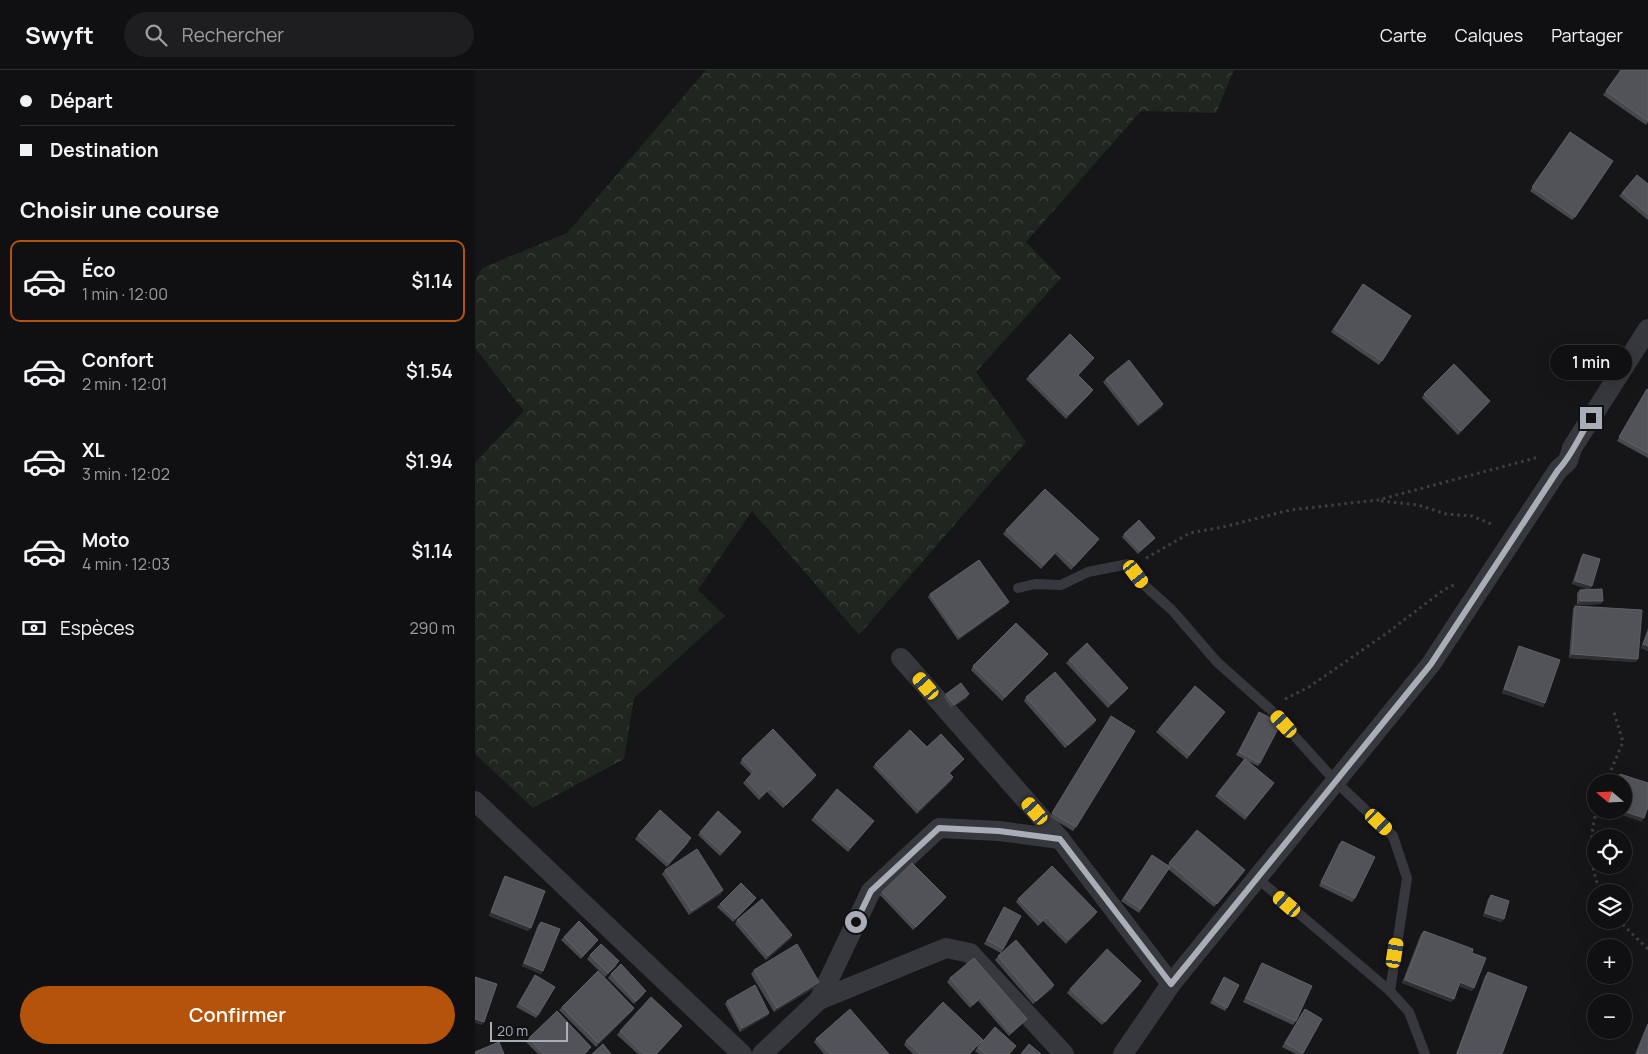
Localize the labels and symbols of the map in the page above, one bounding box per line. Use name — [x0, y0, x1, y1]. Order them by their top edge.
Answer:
callout: 1 min — [1550, 346, 1632, 380]
route end — [1580, 407, 1602, 429]
car — [1120, 558, 1151, 590]
car — [910, 670, 941, 702]
car — [1268, 708, 1299, 740]
north arrow — [1587, 774, 1633, 819]
car — [1019, 795, 1050, 827]
car — [1362, 806, 1395, 838]
car — [1270, 888, 1303, 920]
route start — [845, 911, 867, 933]
car — [1385, 937, 1404, 969]
scale bar — [490, 1019, 567, 1042]

